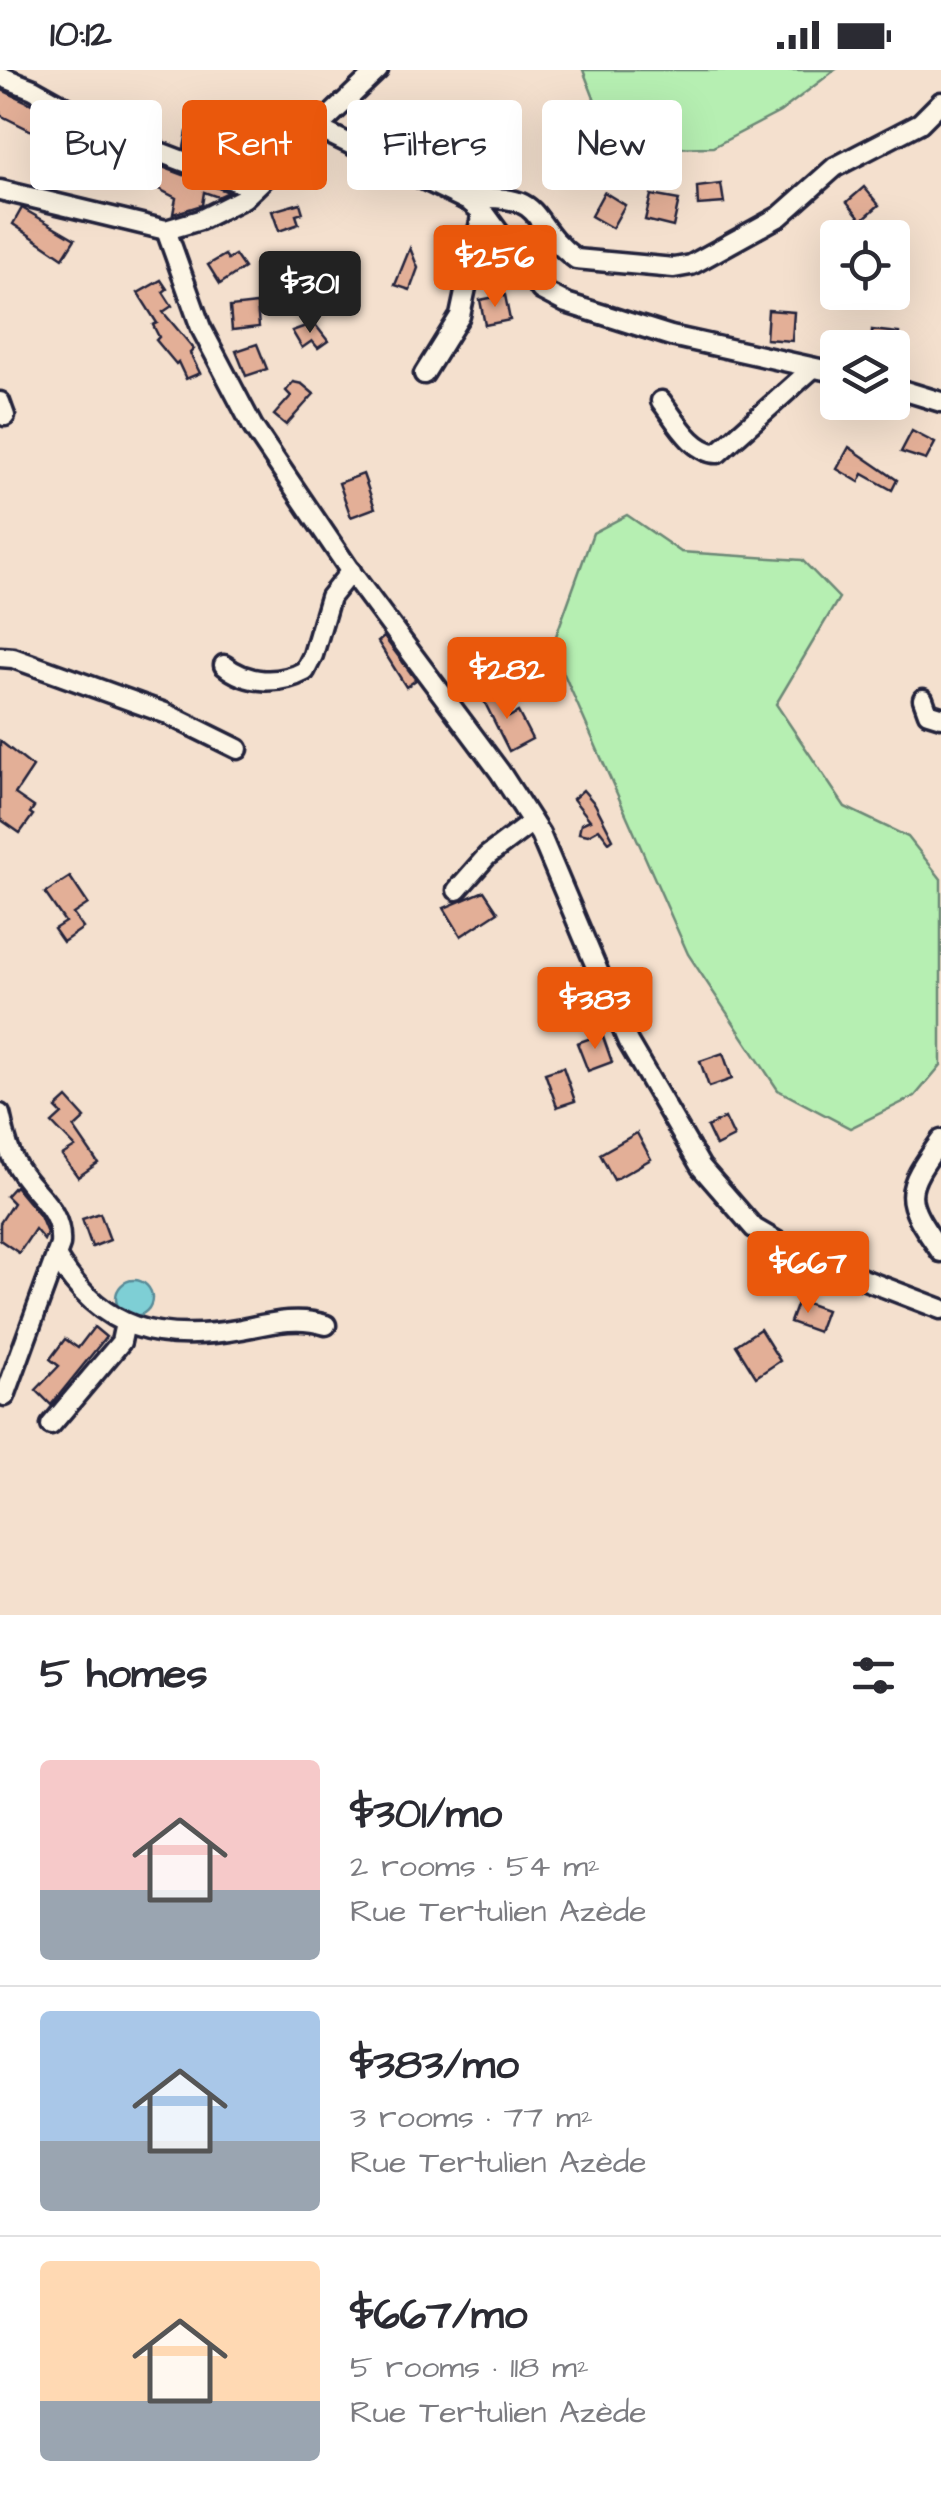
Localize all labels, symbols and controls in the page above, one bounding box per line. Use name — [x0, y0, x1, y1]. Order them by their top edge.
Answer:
text: 10:12 — [50, 9, 112, 61]
chip: Buy — [30, 100, 162, 190]
chip: Rent — [182, 100, 327, 190]
chip: Filters — [347, 100, 522, 190]
chip: New — [542, 100, 682, 190]
map controls — [820, 220, 910, 420]
button: locate — [820, 220, 910, 310]
pin: $256 — [436, 225, 554, 310]
text: $256 — [456, 235, 534, 280]
pin: $301 — [251, 251, 369, 336]
text: $301 — [281, 261, 339, 306]
button: layers — [820, 330, 910, 420]
pin: $282 — [448, 637, 566, 722]
text: $282 — [469, 647, 545, 692]
pin: $383 — [536, 967, 654, 1052]
text: $383 — [559, 977, 631, 1022]
pin: $667 — [749, 1231, 867, 1316]
text: $667 — [769, 1241, 847, 1286]
text: 5 homes — [40, 1646, 207, 1704]
icon: filters — [846, 1648, 901, 1703]
text: $301/mo — [350, 1786, 502, 1844]
icon: home — [120, 1800, 240, 1920]
text: 2 rooms · 54 m² — [350, 1844, 600, 1889]
text: Rue Tertulien Azède — [350, 1889, 647, 1934]
text: $383/mo — [350, 2037, 519, 2095]
icon: home — [120, 2051, 240, 2171]
text: 3 rooms · 77 m² — [350, 2095, 593, 2140]
text: Rue Tertulien Azède — [350, 2140, 647, 2185]
text: $667/mo — [350, 2287, 527, 2345]
icon: home — [120, 2301, 240, 2421]
text: 5 rooms · 118 m² — [350, 2345, 589, 2390]
text: Rue Tertulien Azède — [350, 2390, 647, 2435]

